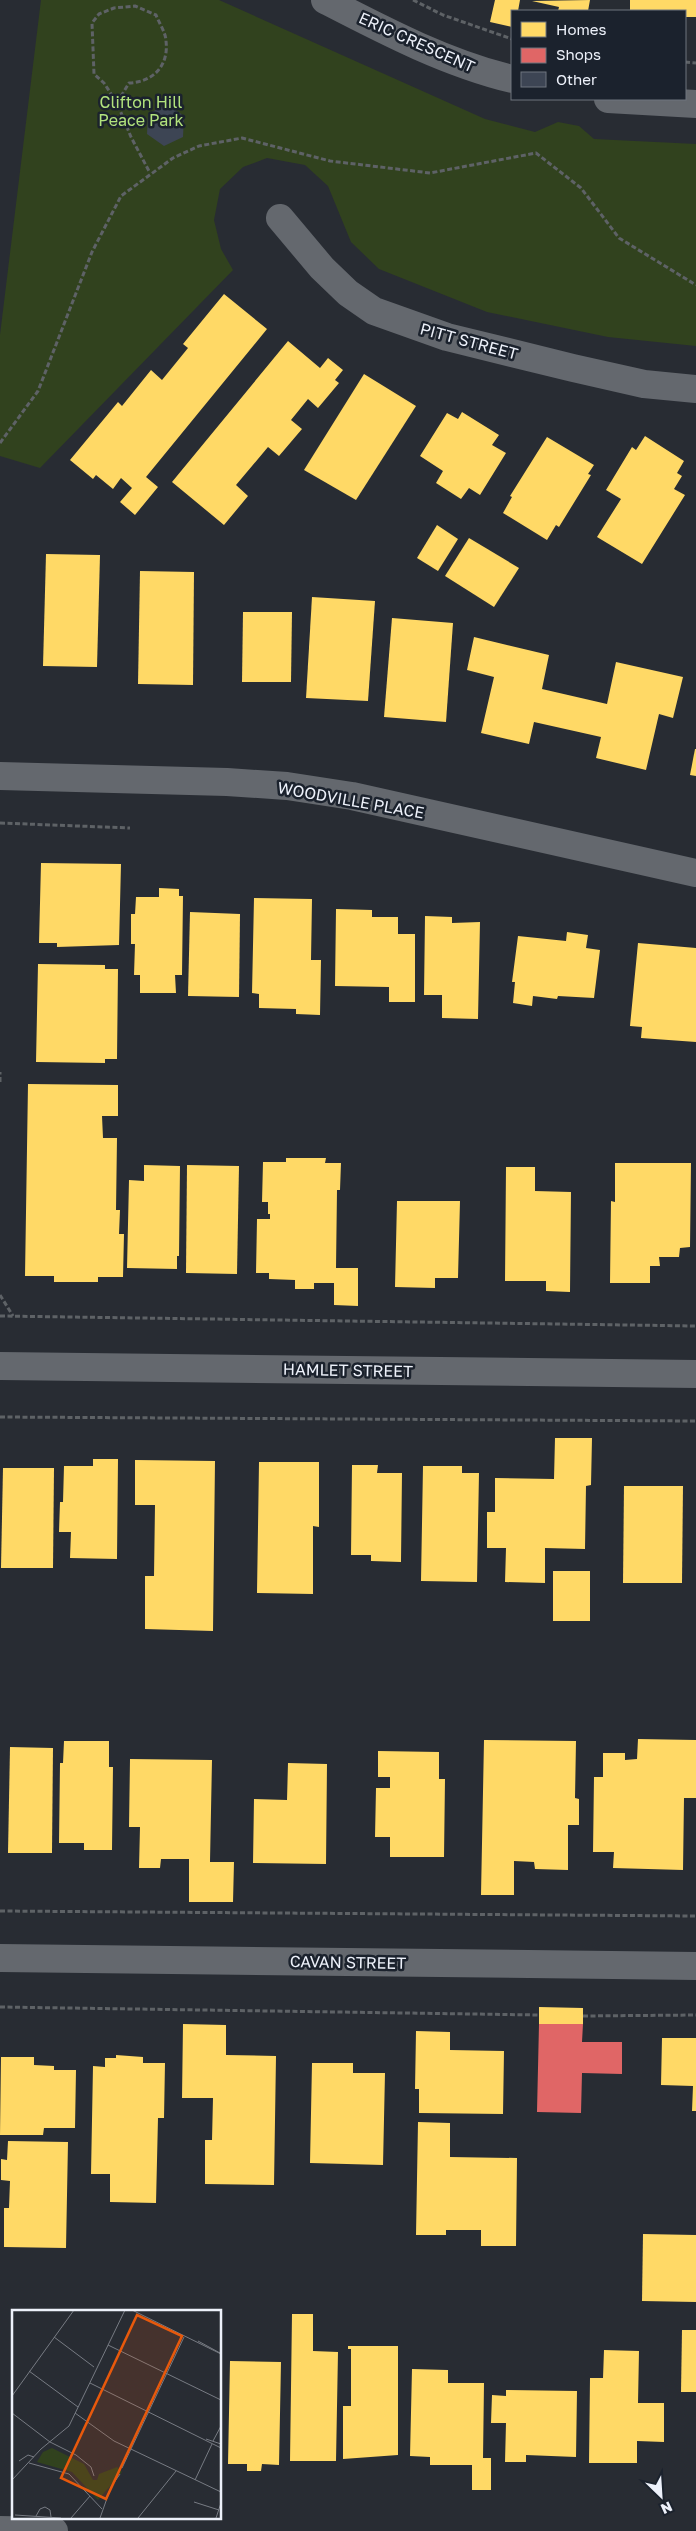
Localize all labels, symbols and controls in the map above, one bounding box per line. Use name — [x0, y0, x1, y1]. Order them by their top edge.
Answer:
street label: ERIC CRESCENT — [356, 7, 478, 77]
legend — [511, 10, 686, 100]
text: Homes — [556, 20, 606, 38]
text: Shops — [556, 45, 601, 63]
text: Other — [556, 70, 597, 88]
park label: Clifton Hill Peace Park — [98, 92, 184, 130]
street label: PITT STREET — [418, 318, 520, 364]
street label: WOODVILLE PLACE — [276, 777, 426, 823]
street label: HAMLET STREET — [283, 1359, 413, 1381]
street label: CAVAN STREET — [290, 1951, 406, 1973]
inset map — [12, 2310, 221, 2518]
north arrow — [636, 2471, 686, 2521]
text: N — [658, 2498, 675, 2518]

